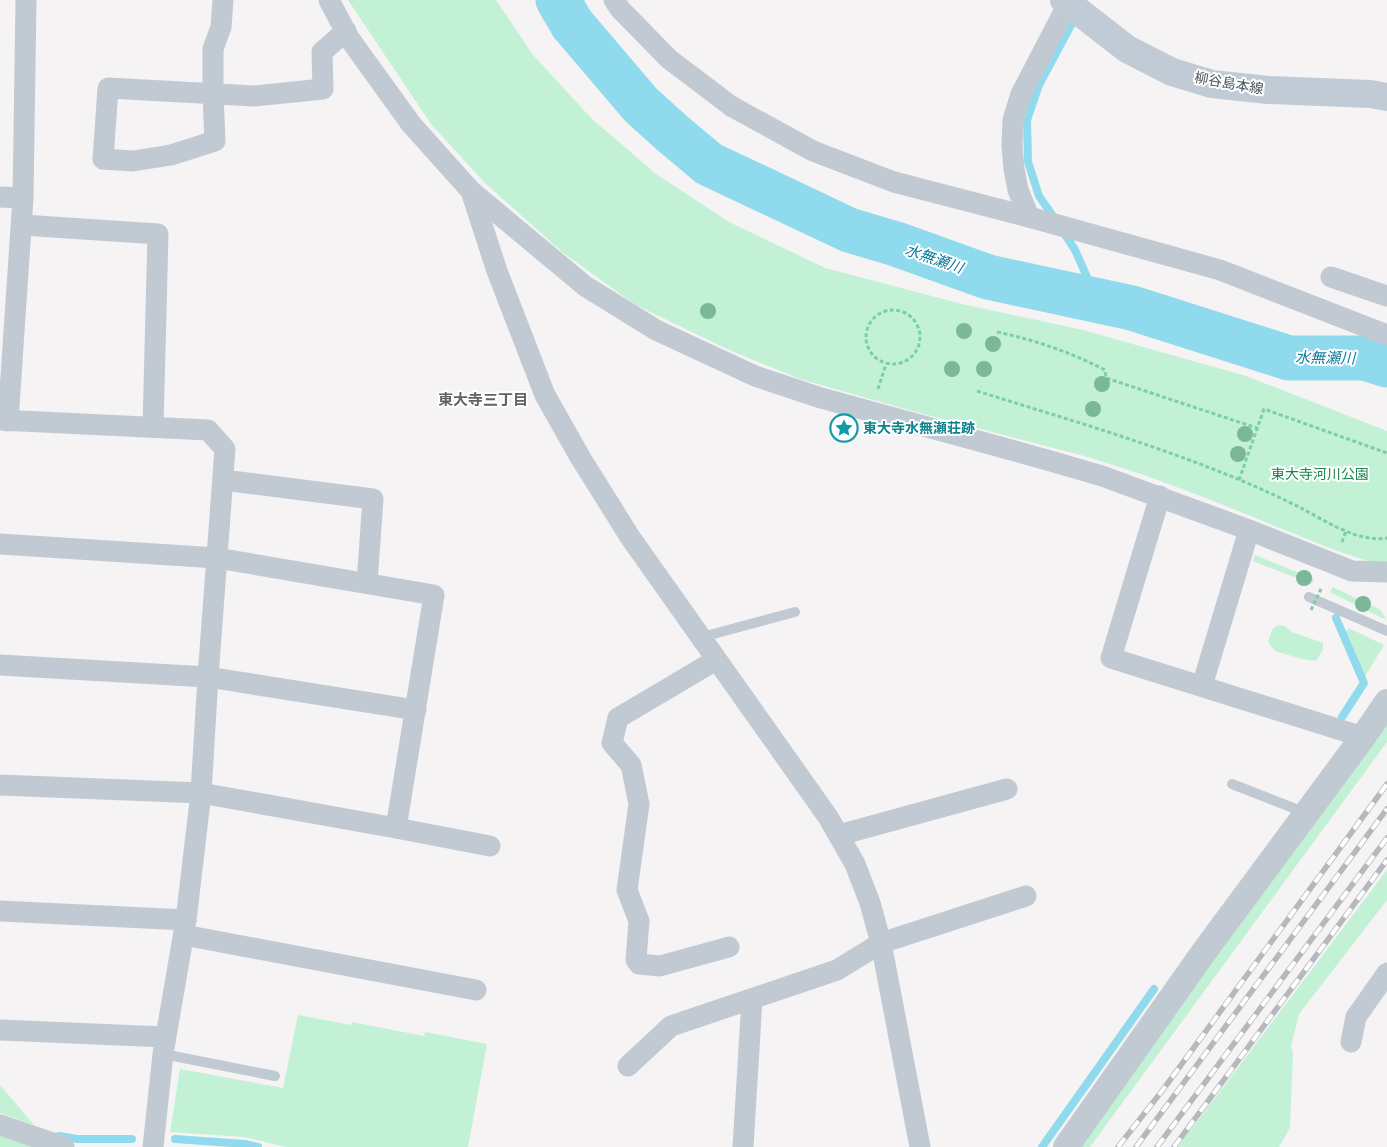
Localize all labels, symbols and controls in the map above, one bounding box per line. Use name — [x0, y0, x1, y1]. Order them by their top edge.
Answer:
street label: 柳谷島本線 — [1193, 69, 1265, 97]
water label: 水無瀬川 — [903, 241, 967, 278]
water label: 水無瀬川 — [1295, 348, 1357, 368]
district label: 東大寺三丁目 — [438, 391, 528, 409]
place icon: 東大寺水無瀬荘跡 — [829, 413, 859, 443]
place label: 東大寺水無瀬荘跡 — [863, 420, 975, 436]
park label: 東大寺河川公園 — [1271, 466, 1369, 482]

